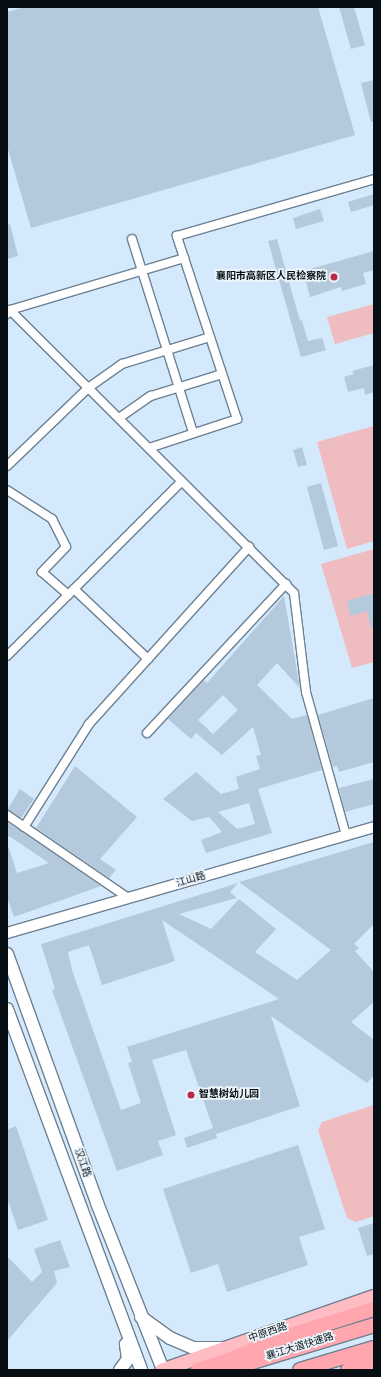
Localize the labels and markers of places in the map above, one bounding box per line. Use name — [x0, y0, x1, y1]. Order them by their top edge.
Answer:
place label: 襄阳市高新区人民检察院 — [216, 271, 326, 283]
marker: 襄阳市高新区人民检察院 — [329, 272, 339, 282]
place label: 智慧树幼儿园 — [199, 1089, 259, 1101]
marker: 智慧树幼儿园 — [186, 1090, 196, 1100]

